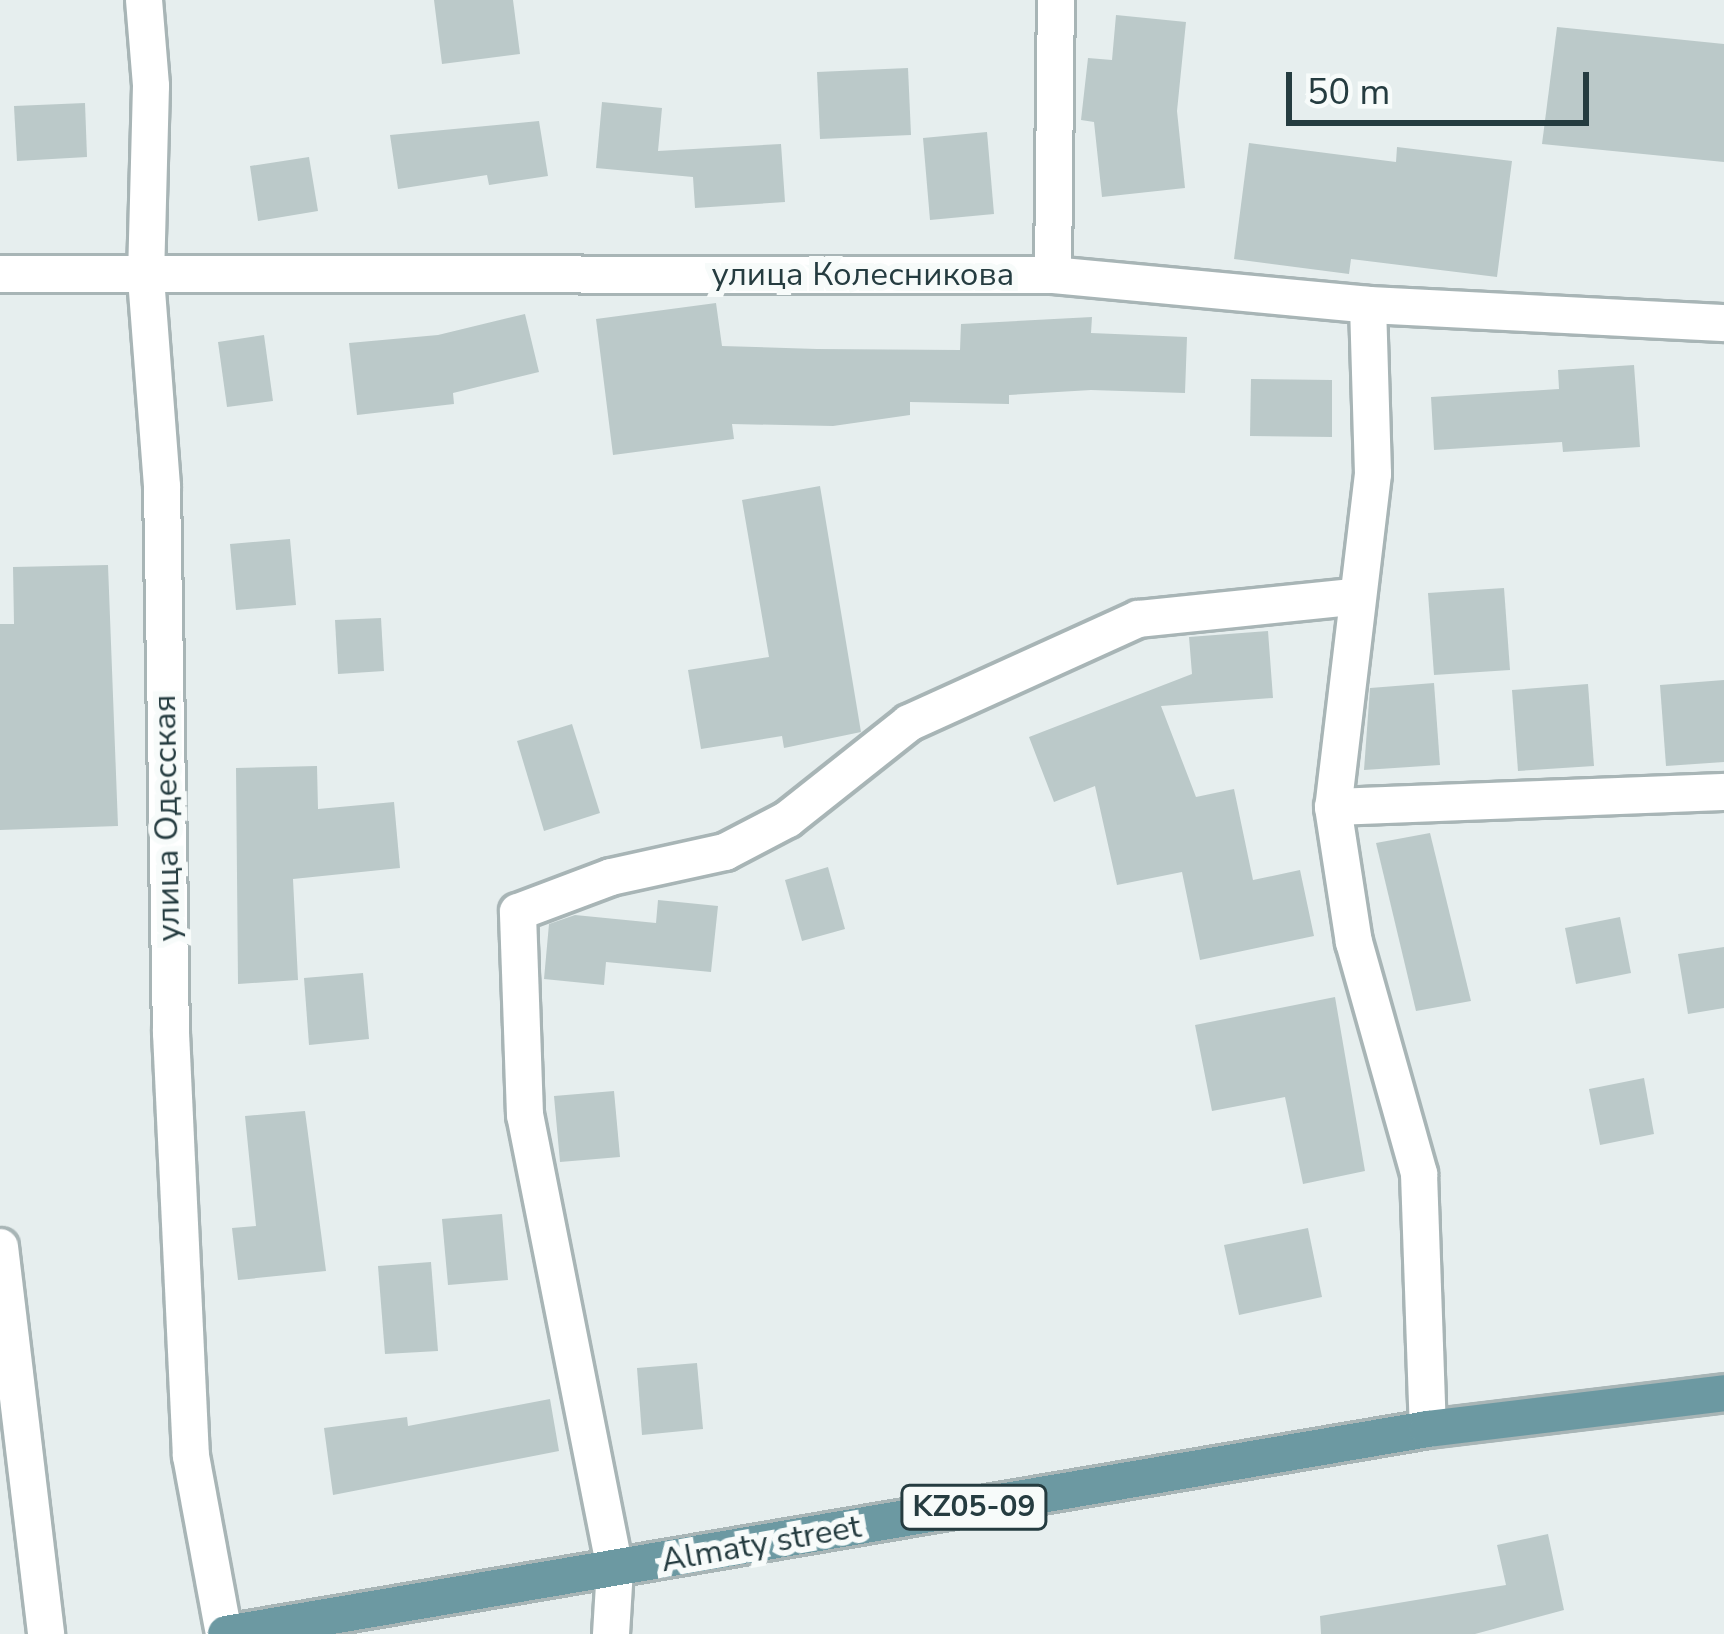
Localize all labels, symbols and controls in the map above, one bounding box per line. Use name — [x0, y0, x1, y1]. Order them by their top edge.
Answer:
scale bar — [1292, 48, 1595, 122]
text: 50 m — [1307, 68, 1390, 117]
street label: улица Колесникова — [712, 255, 1014, 295]
street label: улица Одесская — [145, 694, 189, 942]
road number: KZ05-09 — [899, 1483, 1049, 1531]
street label: Almaty street — [658, 1507, 864, 1581]

